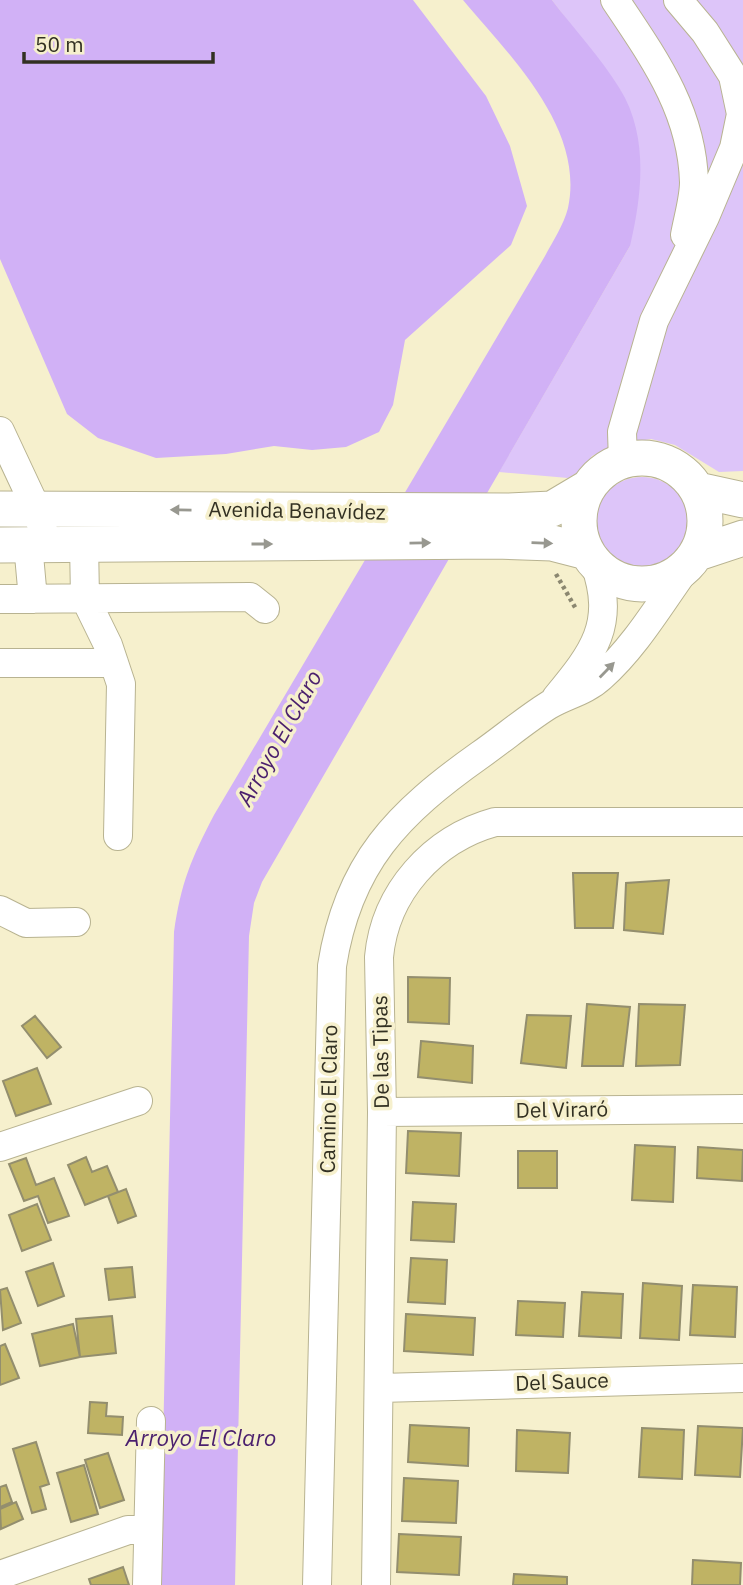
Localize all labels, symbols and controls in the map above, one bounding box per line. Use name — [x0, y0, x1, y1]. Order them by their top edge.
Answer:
scale bar — [24, 21, 214, 65]
text: 50 m — [35, 30, 84, 58]
street label: Avenida Benavídez — [208, 494, 386, 526]
one-way arrow — [170, 504, 192, 515]
one-way arrow — [409, 537, 431, 549]
one-way arrow — [531, 537, 553, 548]
one-way arrow — [251, 538, 273, 550]
one-way arrow — [599, 662, 615, 679]
water label: Arroyo El Claro — [228, 664, 328, 812]
street label: De las Tipas — [365, 995, 395, 1109]
street label: Camino El Claro — [313, 1024, 343, 1174]
street label: Del Viraró — [515, 1094, 608, 1124]
street label: Del Sauce — [515, 1365, 609, 1397]
water label: Arroyo El Claro — [125, 1422, 276, 1452]

